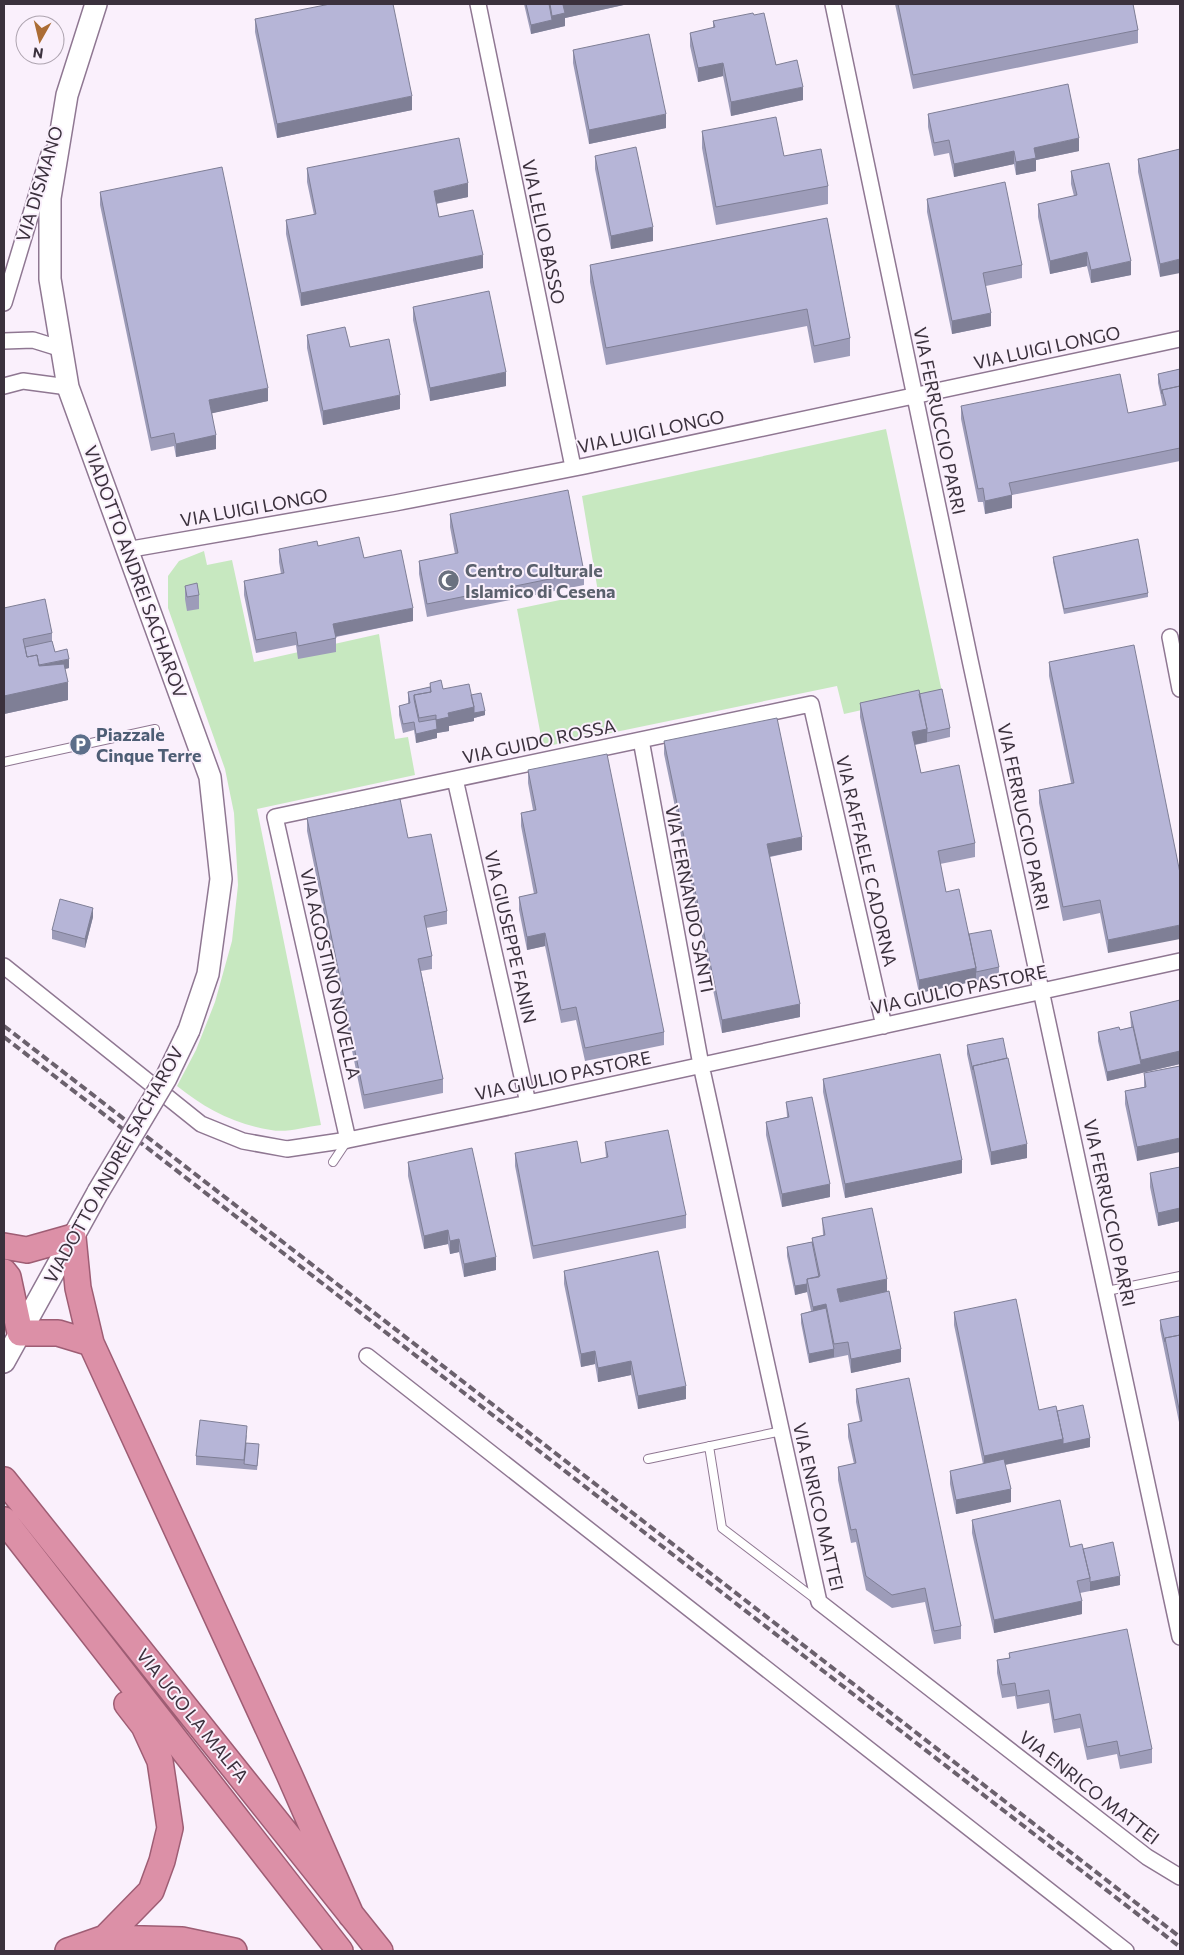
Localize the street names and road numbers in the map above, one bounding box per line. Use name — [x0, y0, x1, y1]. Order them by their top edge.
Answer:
street label: VIA DISMANO — [11, 123, 67, 244]
street label: VIA LELIO BASSO — [518, 157, 570, 306]
street label: VIA LUIGI LONGO — [971, 321, 1122, 373]
street label: VIA FERRUCCIO PARRI — [909, 325, 971, 516]
street label: VIA LUIGI LONGO — [575, 405, 726, 457]
street label: VIADOTTO ANDREI SACHAROV — [80, 442, 192, 701]
street label: VIA LUIGI LONGO — [178, 483, 329, 531]
street label: VIA GUIDO ROSSA — [460, 714, 617, 768]
street label: VIA FERRUCCIO PARRI — [993, 721, 1055, 912]
street label: VIA RAFFAELE CADORNA — [832, 753, 902, 968]
street label: VIA FERNANDO SANTI — [661, 803, 719, 994]
street label: VIA GIUSEPPE FANIN — [480, 848, 542, 1025]
street label: VIA AGOSTINO NOVELLA — [296, 866, 366, 1081]
street label: VIA GIULIO PASTORE — [869, 960, 1049, 1018]
street label: VIADOTTO ANDREI SACHAROV — [39, 1042, 188, 1287]
street label: VIA GIULIO PASTORE — [473, 1046, 653, 1104]
street label: VIA FERRUCCIO PARRI — [1079, 1117, 1141, 1308]
street label: VIA ENRICO MATTEI — [789, 1421, 849, 1593]
street label: VIA UGO LA MALFA — [132, 1644, 254, 1787]
street label: VIA ENRICO MATTEI — [1015, 1726, 1164, 1849]

